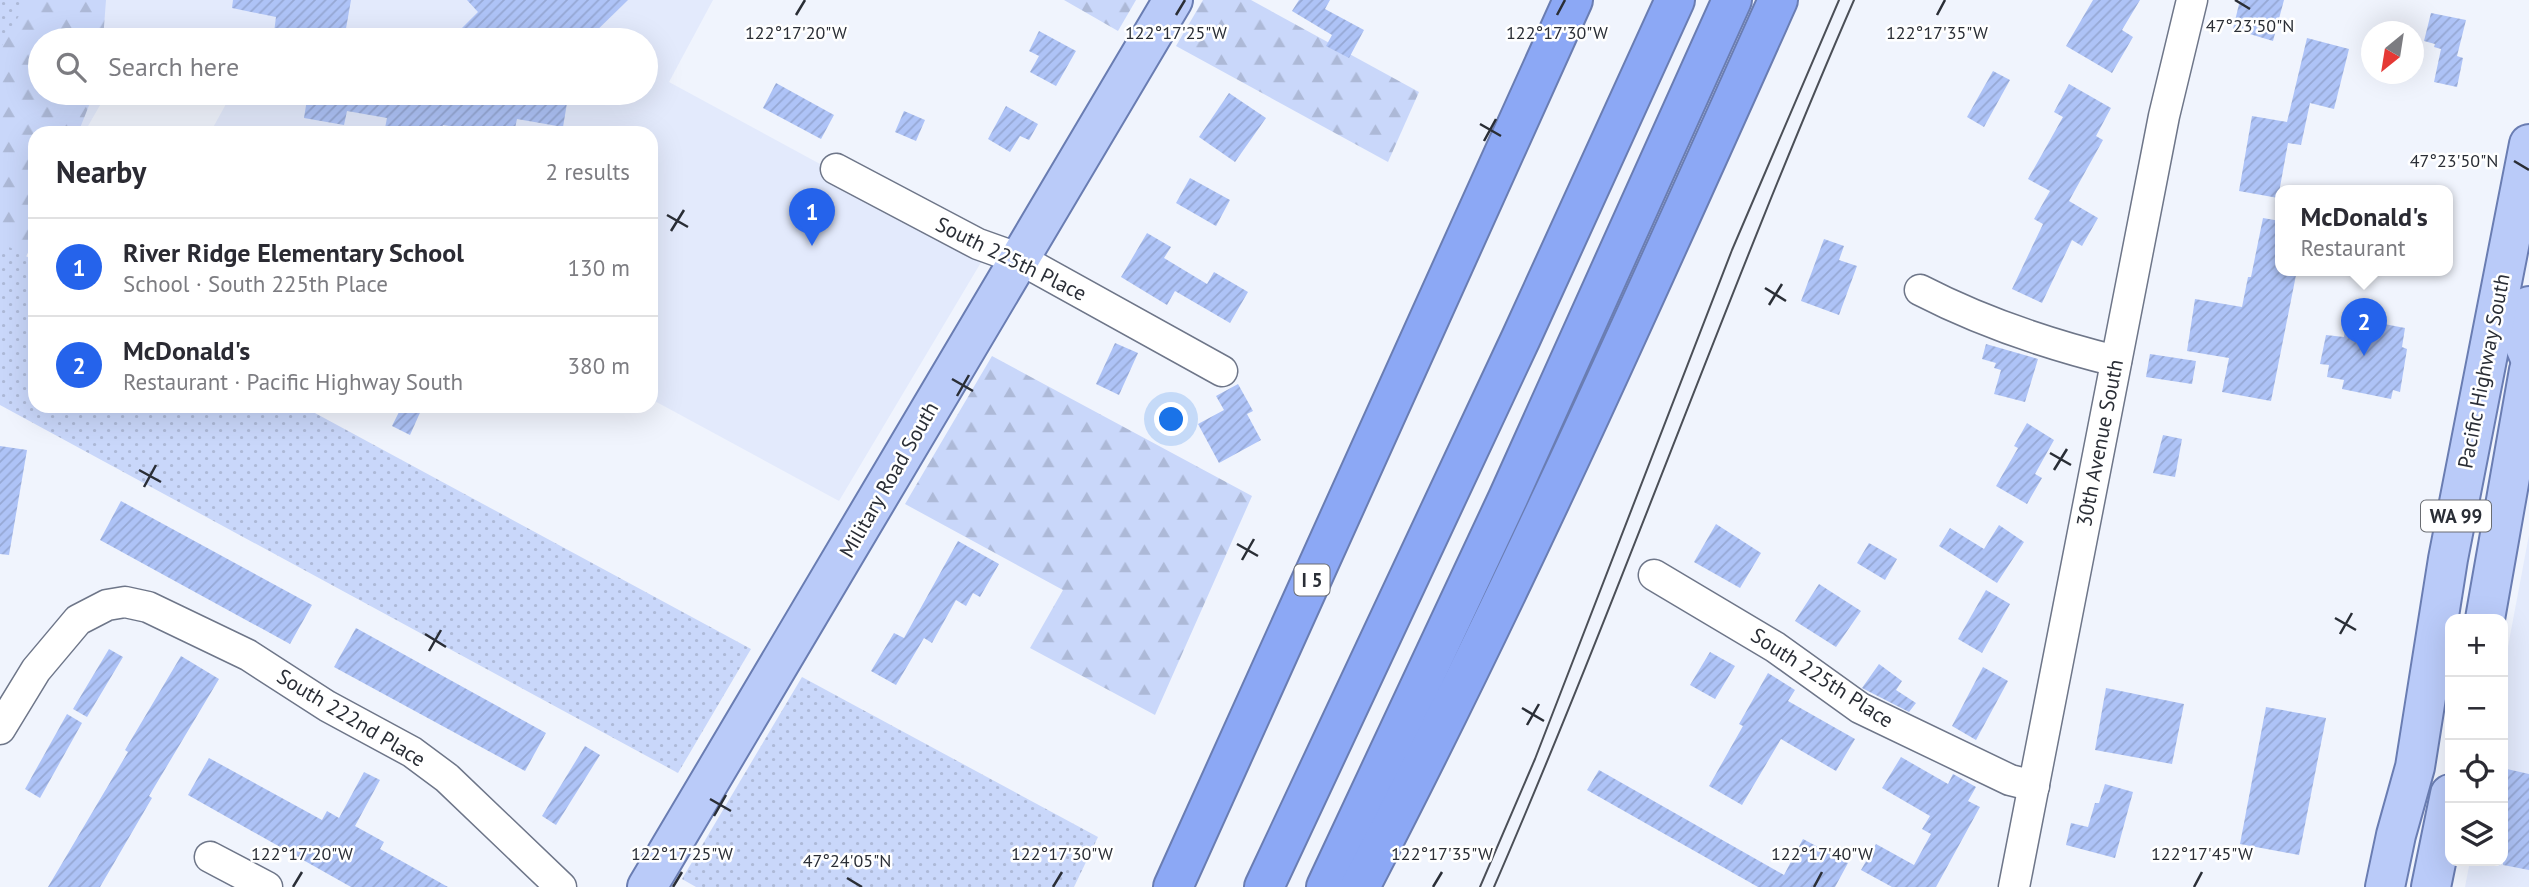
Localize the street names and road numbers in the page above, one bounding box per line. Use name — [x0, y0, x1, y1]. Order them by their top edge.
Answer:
street label: South 225th Place — [931, 210, 1091, 307]
street label: Pacific Highway South — [2451, 271, 2516, 471]
street label: 30th Avenue South — [2070, 357, 2129, 529]
street label: Military Road South — [833, 397, 944, 563]
road number: WA 99 — [2421, 500, 2491, 531]
road number: I 5 — [1294, 565, 1330, 596]
street label: South 225th Place — [1746, 621, 1899, 734]
street label: South 222nd Place — [272, 663, 430, 773]

